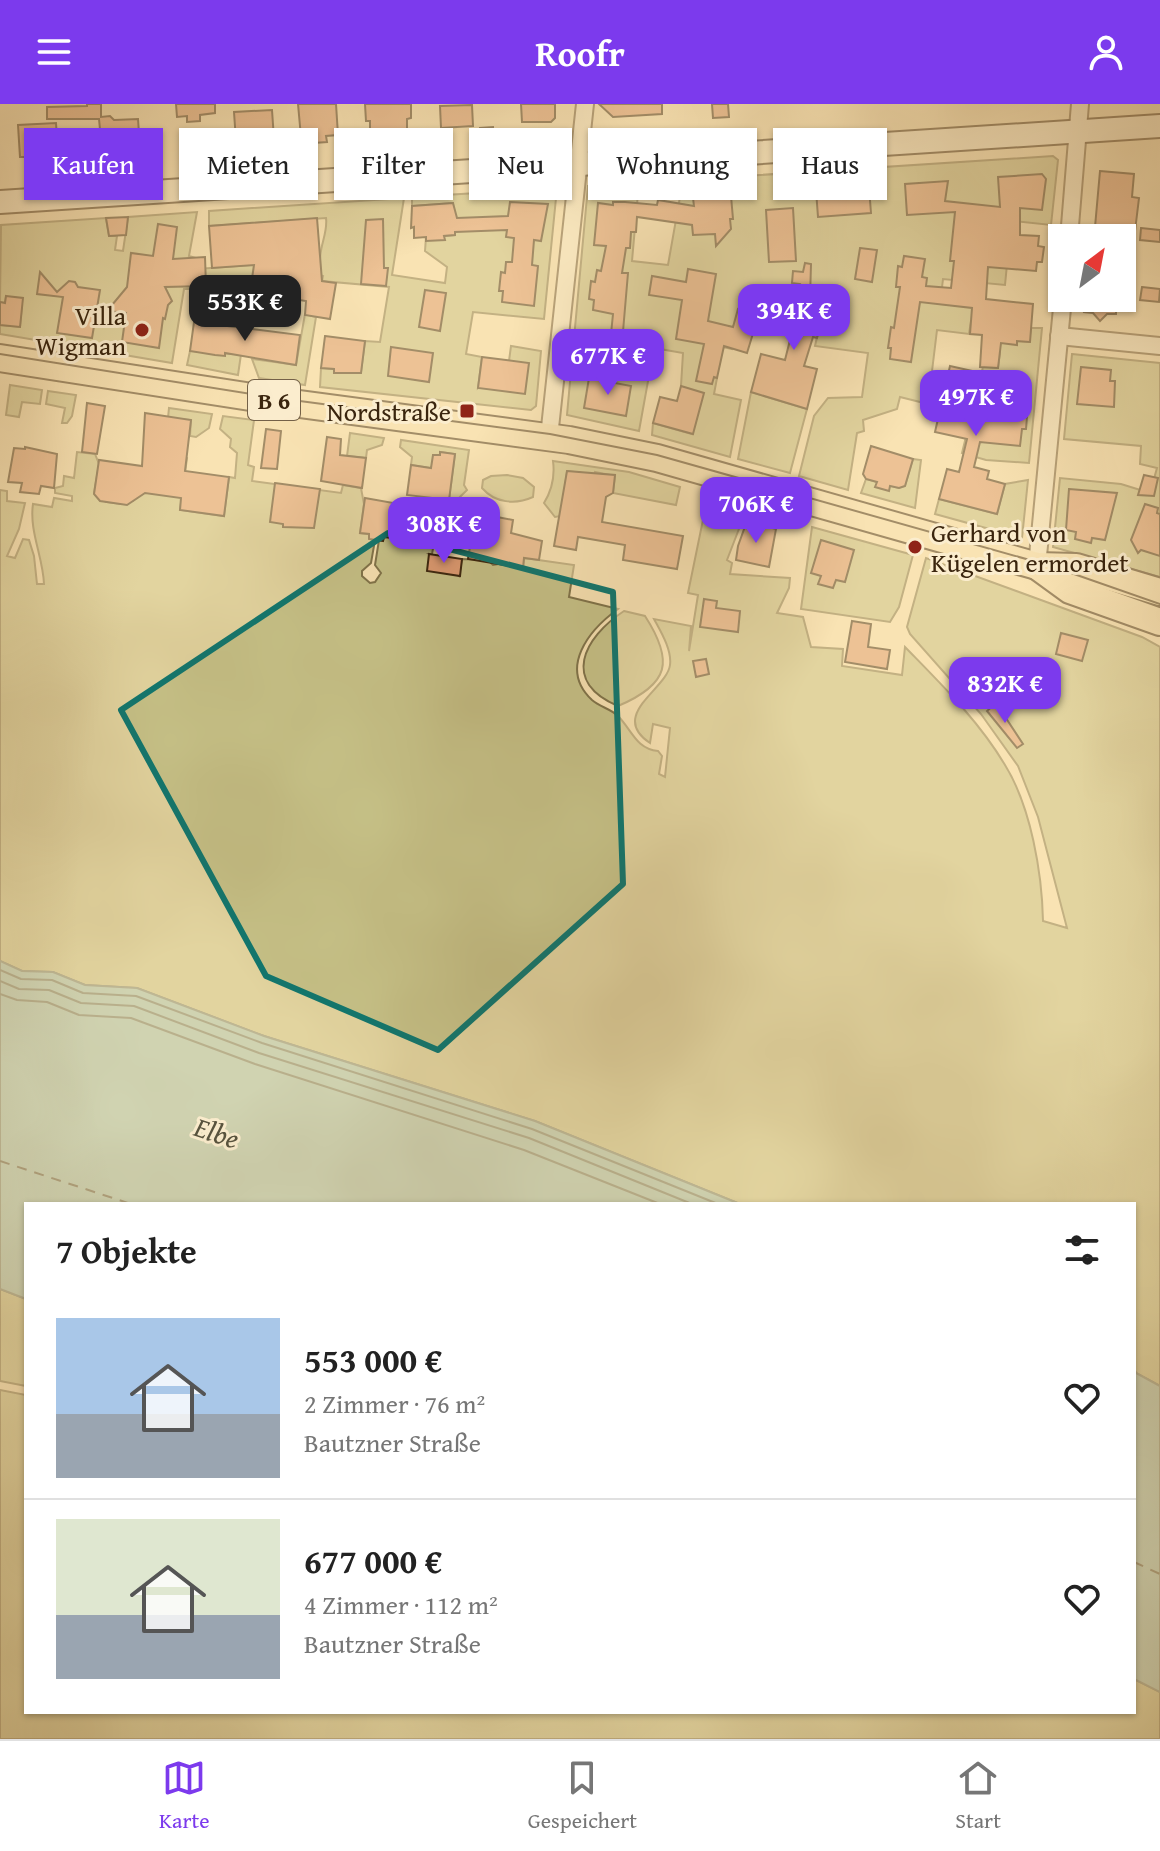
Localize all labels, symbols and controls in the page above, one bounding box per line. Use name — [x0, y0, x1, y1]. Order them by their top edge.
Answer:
text: Roofr — [535, 26, 625, 79]
icon: menu — [32, 30, 76, 74]
icon: person — [1084, 30, 1128, 74]
chip: Kaufen — [24, 128, 163, 200]
chip: Mieten — [179, 128, 318, 200]
chip: Filter — [334, 128, 453, 200]
chip: Neu — [469, 128, 572, 200]
chip: Wohnung — [588, 128, 757, 200]
chip: Haus — [773, 128, 887, 200]
north arrow — [1048, 224, 1136, 312]
map controls — [1048, 224, 1136, 312]
pin: 553K € — [180, 275, 310, 343]
text: 553K € — [207, 281, 283, 320]
pin: 394K € — [729, 284, 859, 352]
text: 394K € — [756, 290, 832, 329]
place label: Villa Wigman — [36, 296, 127, 365]
marker: Villa Wigman — [133, 321, 151, 339]
pin: 677K € — [543, 329, 673, 397]
text: 677K € — [570, 335, 646, 374]
pin: 497K € — [911, 370, 1041, 438]
text: 497K € — [938, 376, 1014, 415]
road number: B 6 — [248, 380, 300, 420]
place label: Nordstraße — [327, 392, 451, 431]
marker: Nordstraße — [458, 402, 476, 420]
pin: 706K € — [691, 477, 821, 545]
text: 706K € — [718, 483, 794, 522]
pin: 308K € — [379, 497, 509, 565]
text: 308K € — [406, 503, 482, 542]
place label: Gerhard von Kügelen ermordet — [931, 513, 1129, 582]
marker: Gerhard von Kügelen ermordet — [906, 538, 924, 556]
pin: 832K € — [940, 657, 1070, 725]
text: 832K € — [967, 663, 1043, 702]
water label: Elbe — [188, 1105, 245, 1158]
text: 7 Objekte — [56, 1226, 197, 1275]
icon: filters — [1060, 1228, 1104, 1272]
text: 553 000 € — [304, 1335, 442, 1384]
icon: home — [120, 1350, 216, 1446]
icon: heart — [1060, 1376, 1104, 1420]
text: 2 Zimmer · 76 m² — [304, 1384, 485, 1423]
text: Bautzner Straße — [304, 1423, 481, 1462]
text: 677 000 € — [304, 1536, 442, 1585]
icon: home — [120, 1551, 216, 1647]
icon: heart — [1060, 1577, 1104, 1621]
text: 4 Zimmer · 112 m² — [304, 1585, 498, 1624]
text: Bautzner Straße — [304, 1624, 481, 1663]
tab: Karte — [159, 1756, 210, 1836]
tab: Gespeichert — [528, 1756, 637, 1836]
tab: Start — [955, 1756, 1001, 1836]

